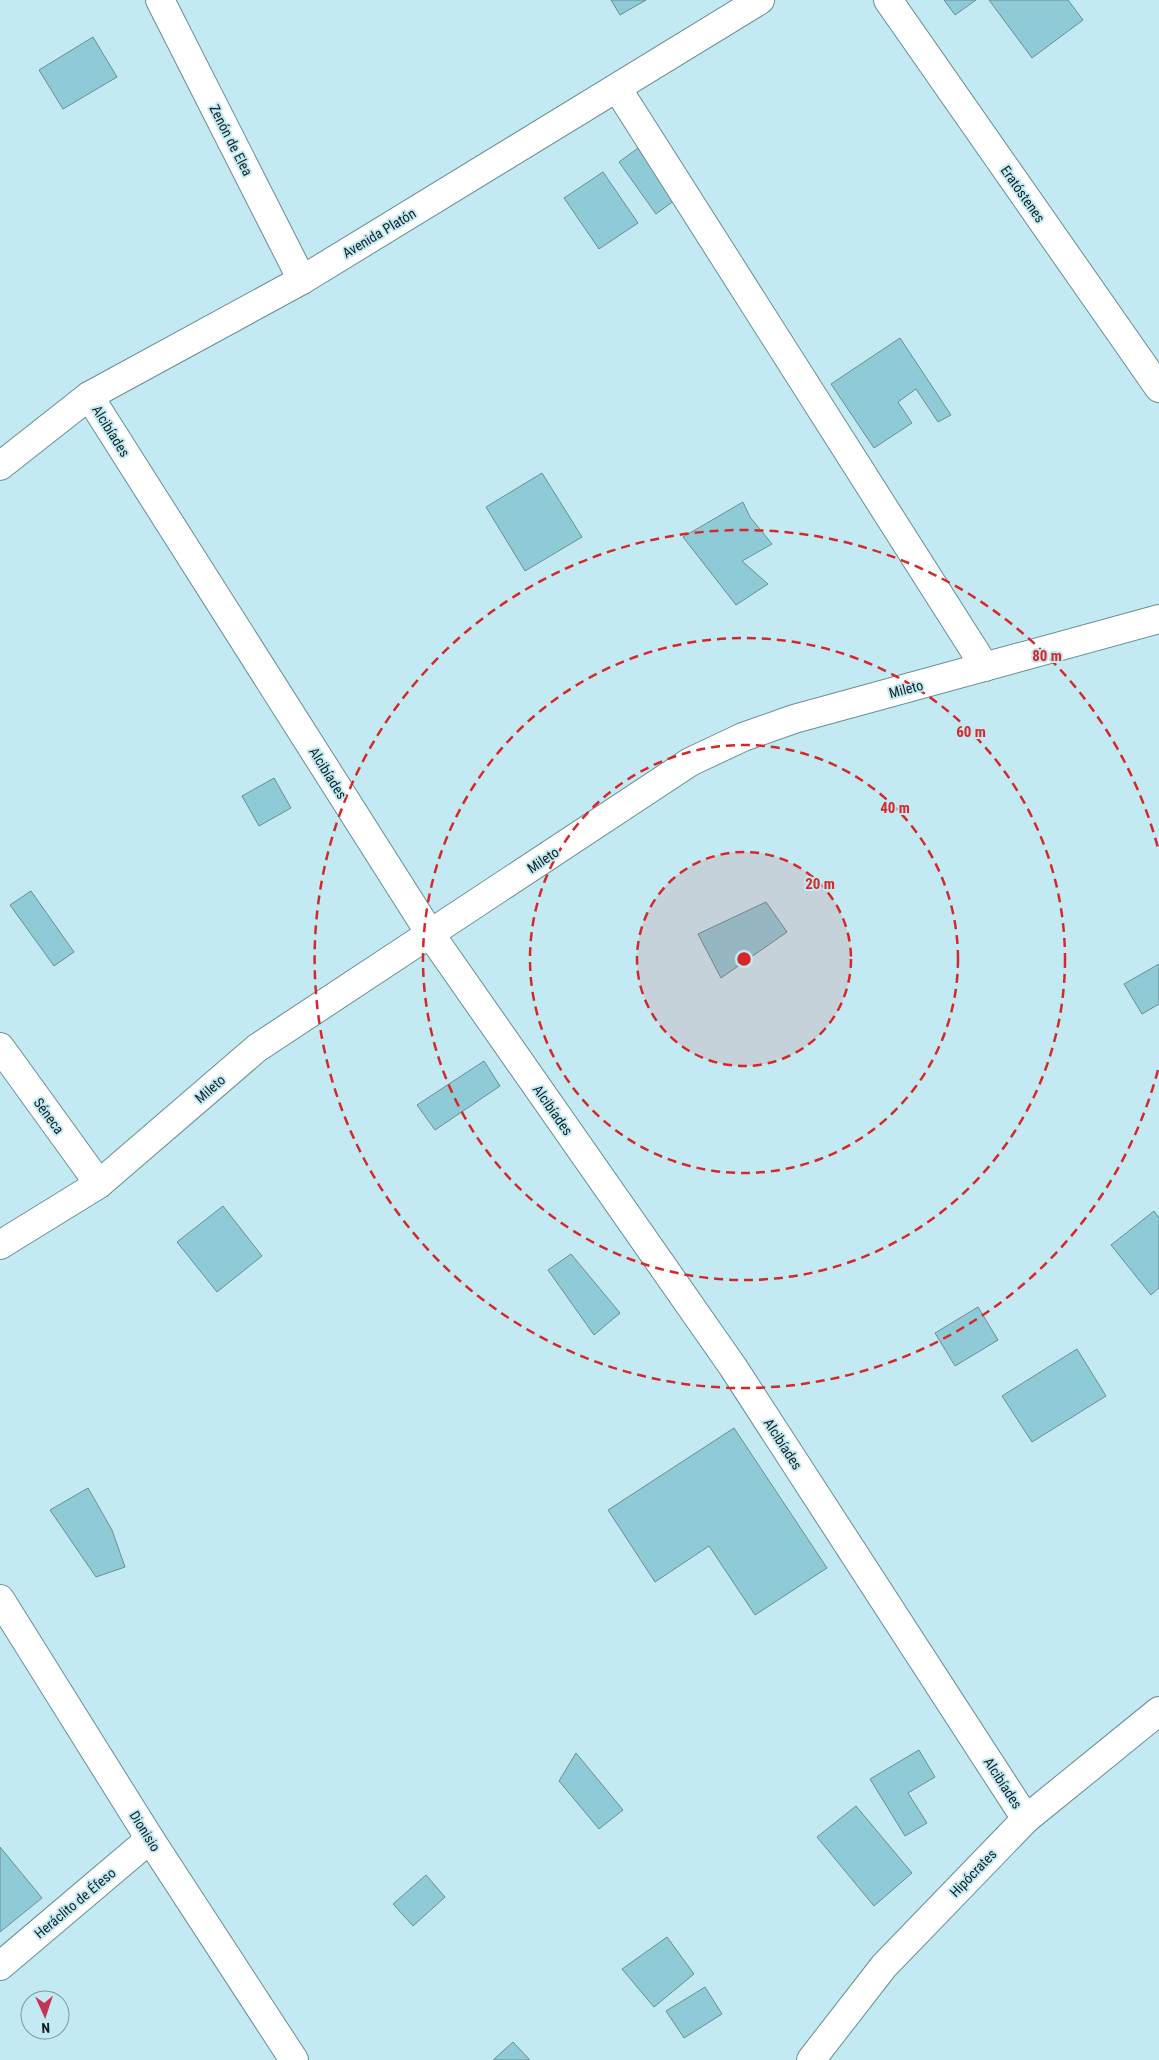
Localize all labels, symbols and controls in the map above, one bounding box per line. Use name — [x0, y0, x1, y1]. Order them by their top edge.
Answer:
street label: Zenón de Elea — [206, 102, 256, 178]
street label: Eratóstenes — [998, 163, 1048, 225]
street label: Avenida Platón — [340, 205, 418, 261]
street label: Alcibíades — [89, 402, 133, 460]
text: 80 m — [1032, 647, 1062, 665]
street label: Mileto — [887, 677, 925, 701]
text: 60 m — [956, 723, 986, 741]
street label: Alcibíades — [306, 744, 350, 802]
text: 40 m — [880, 799, 910, 817]
street label: Mileto — [524, 844, 562, 876]
text: 20 m — [805, 875, 835, 893]
centre of rings — [735, 950, 753, 968]
street label: Mileto — [192, 1072, 228, 1106]
street label: Alcibíades — [530, 1082, 576, 1138]
street label: Séneca — [31, 1095, 67, 1137]
street label: Alcibíades — [761, 1415, 805, 1473]
street label: Alcibíades — [981, 1754, 1025, 1812]
street label: Dionisio — [126, 1808, 164, 1854]
street label: Hipócrates — [946, 1846, 1000, 1900]
street label: Heráclito de Éfeso — [31, 1864, 119, 1942]
north arrow — [20, 1990, 70, 2040]
text: N — [41, 2020, 50, 2036]

